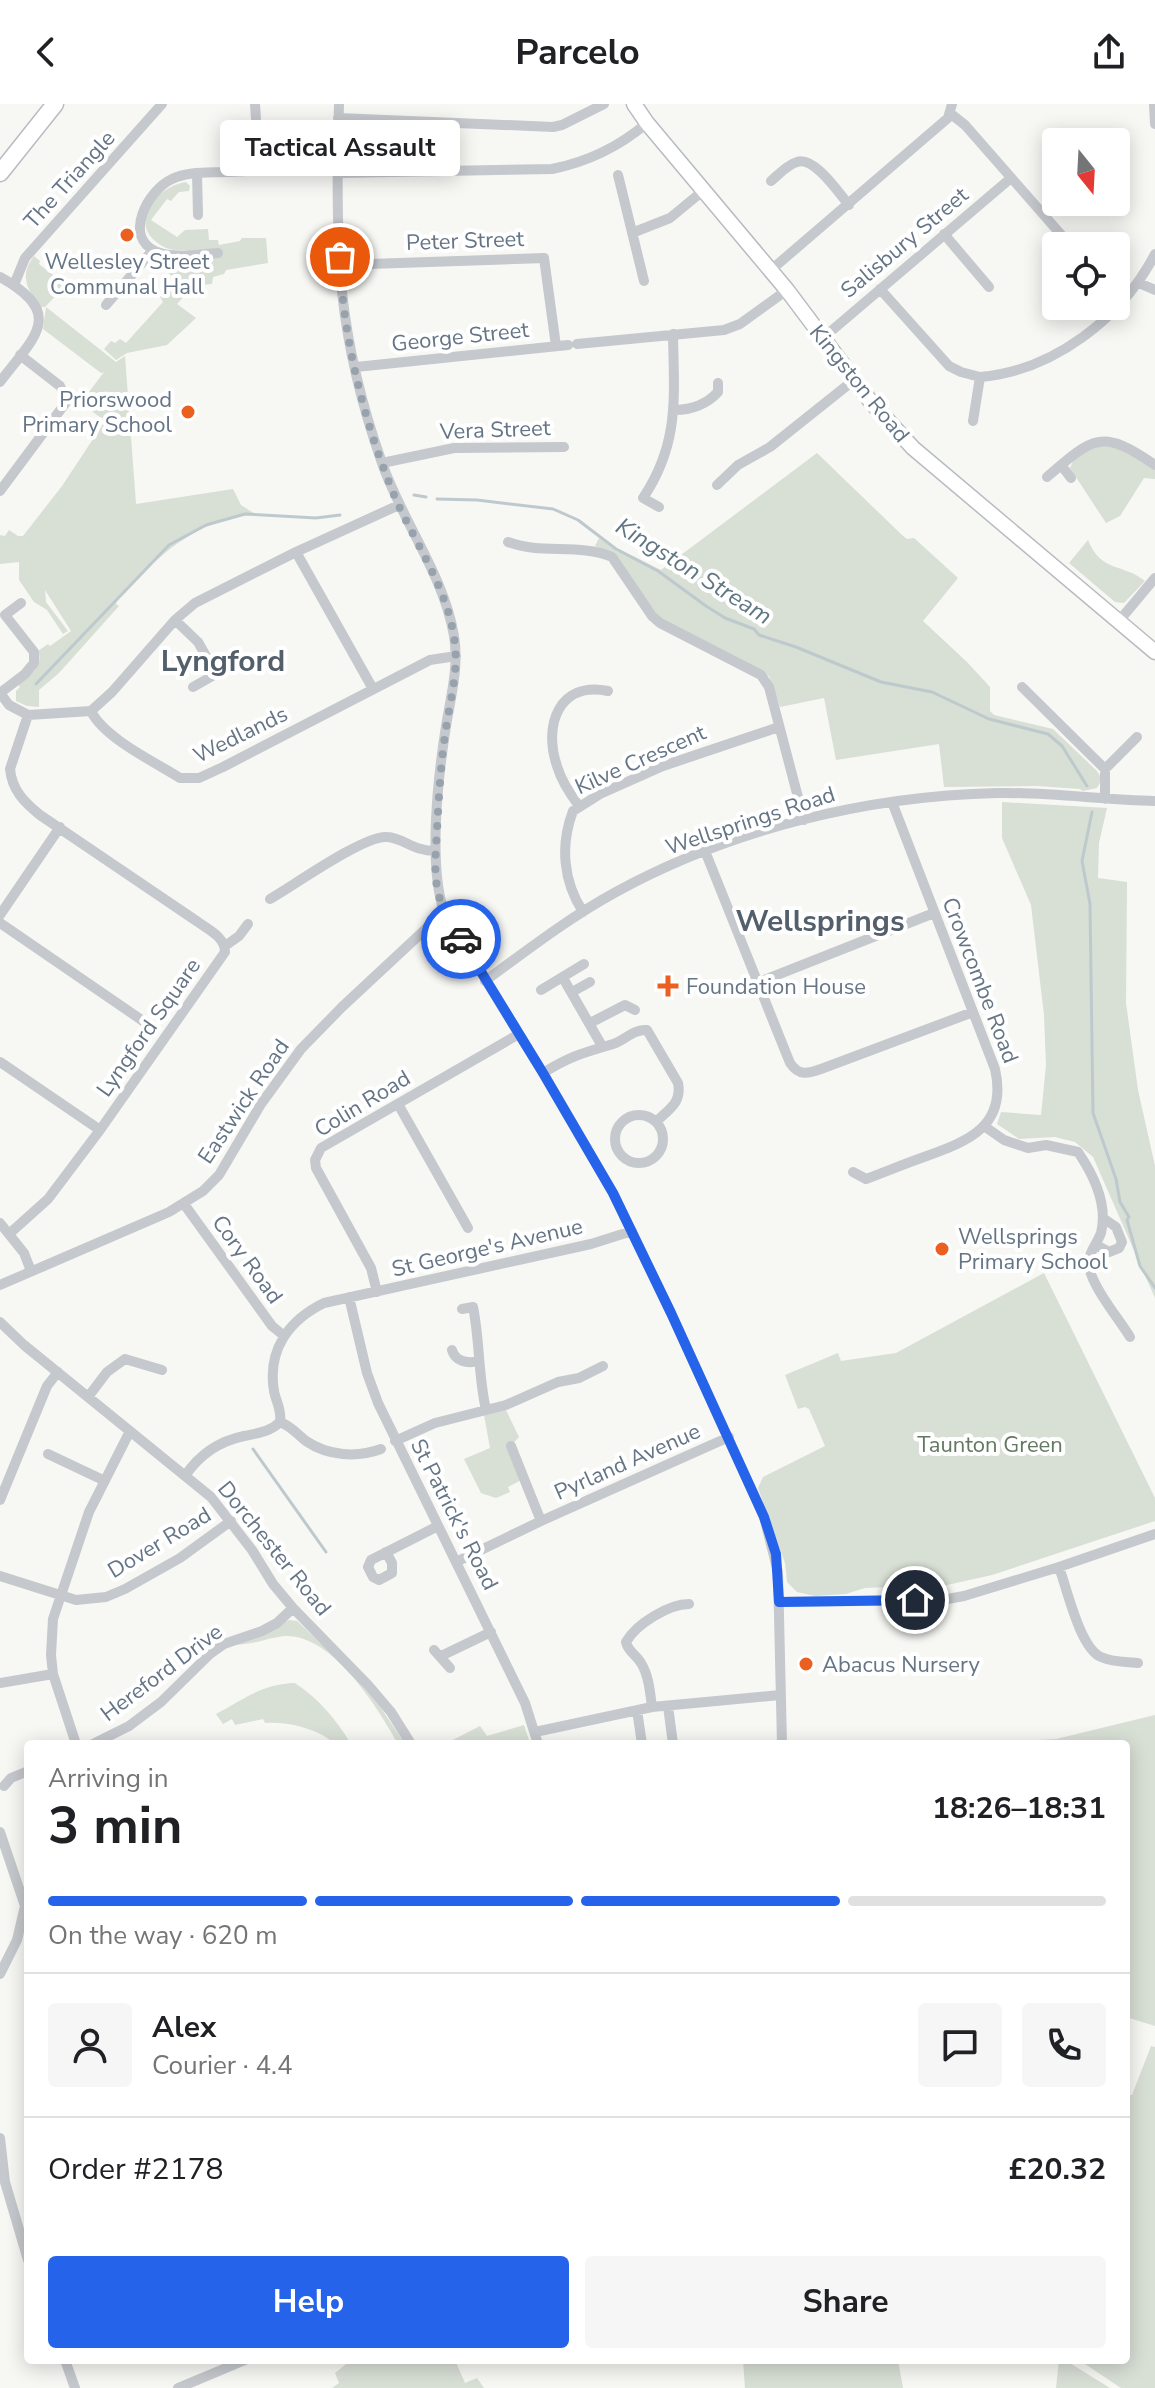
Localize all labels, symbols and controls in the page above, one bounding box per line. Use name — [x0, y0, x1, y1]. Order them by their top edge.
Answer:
text: Parcelo — [515, 28, 640, 77]
icon: back — [24, 30, 68, 74]
icon: share — [1087, 30, 1131, 74]
callout: Tactical Assault — [220, 121, 460, 177]
street label: The Triangle — [18, 124, 122, 235]
north arrow — [1042, 128, 1130, 216]
map controls — [1042, 128, 1130, 320]
text: Tactical Assault — [245, 130, 435, 165]
street label: Salisbury Street — [834, 180, 975, 305]
pin — [306, 223, 374, 291]
street label: Peter Street — [406, 224, 525, 258]
marker: Wellesley Street Communal Hall — [118, 226, 136, 244]
button: locate — [1042, 232, 1130, 320]
icon: bag — [318, 235, 362, 279]
place label: Wellesley Street Communal Hall — [45, 247, 210, 302]
street label: George Street — [390, 315, 531, 359]
street label: Kingston Road — [802, 318, 916, 449]
place label: Priorswood Primary School — [22, 385, 172, 440]
marker: Priorswood Primary School — [179, 403, 197, 421]
street label: Vera Street — [438, 413, 551, 447]
water label: Kingston Stream — [610, 510, 778, 632]
district label: Lyngford — [161, 641, 285, 682]
street label: Wedlands — [188, 699, 293, 771]
street label: Kilve Crescent — [570, 718, 711, 802]
street label: Wellsprings Road — [662, 779, 839, 863]
street label: Crowcombe Road — [935, 893, 1025, 1068]
courier — [421, 899, 501, 979]
district label: Wellsprings — [735, 901, 905, 942]
icon: car — [439, 917, 483, 961]
street label: Lyngford Square — [90, 952, 208, 1103]
place label: Foundation House — [686, 972, 866, 1002]
marker: Foundation House — [657, 975, 679, 997]
street label: Eastwick Road — [191, 1033, 297, 1170]
street label: Colin Road — [309, 1063, 416, 1144]
street label: Cory Road — [205, 1209, 290, 1310]
street label: St George's Avenue — [389, 1211, 586, 1285]
place label: Wellsprings Primary School — [958, 1222, 1108, 1277]
marker: Wellsprings Primary School — [933, 1240, 951, 1258]
street label: Pyrland Avenue — [550, 1416, 705, 1508]
park label: Taunton Green — [917, 1430, 1063, 1460]
street label: St Patrick's Road — [403, 1434, 505, 1595]
street label: Dorchester Road — [211, 1475, 338, 1622]
street label: Dover Road — [102, 1500, 217, 1586]
pin — [881, 1566, 949, 1634]
icon: home — [893, 1578, 937, 1622]
street label: Hereford Drive — [94, 1617, 229, 1729]
place label: Abacus Nursery — [822, 1650, 980, 1680]
marker: Abacus Nursery — [797, 1655, 815, 1673]
text: Arriving in — [48, 1761, 169, 1796]
text: 18:26–18:31 — [932, 1788, 1106, 1829]
text: 3 min — [48, 1790, 183, 1861]
text: On the way · 620 m — [48, 1918, 277, 1953]
button: person — [48, 2003, 132, 2087]
button: chat — [918, 2003, 1002, 2087]
button: phone — [1022, 2003, 1106, 2087]
text: Alex — [152, 2007, 216, 2048]
text: Courier · 4.4 — [152, 2048, 293, 2083]
text: Order #2178 — [48, 2149, 223, 2190]
text: £20.32 — [1009, 2149, 1106, 2190]
button: Help — [48, 2256, 569, 2348]
button: Share — [585, 2256, 1106, 2348]

